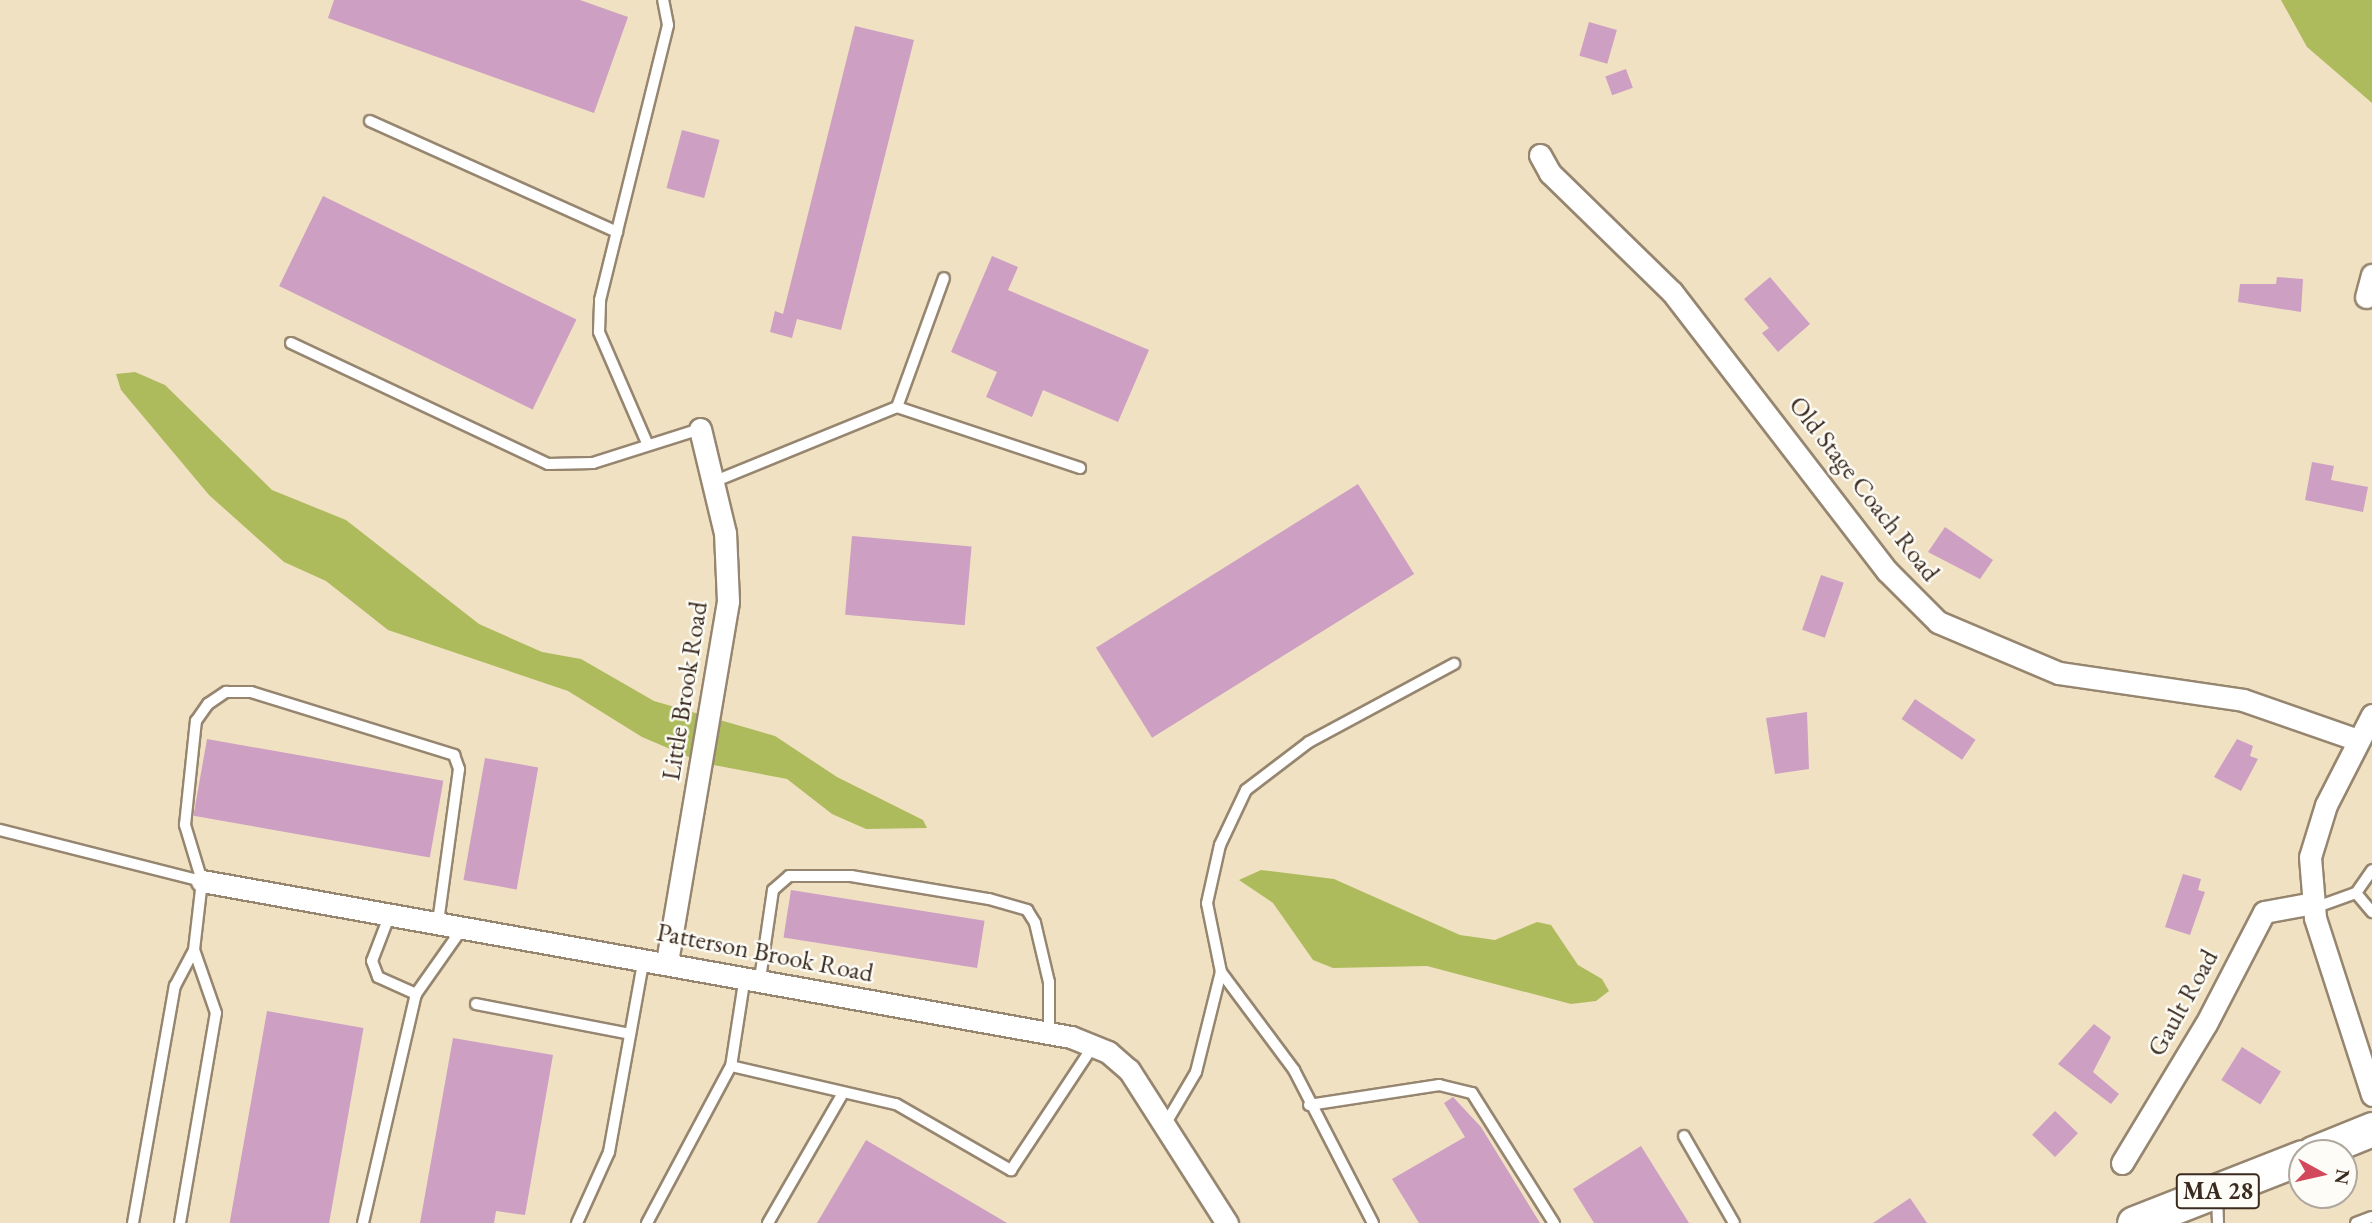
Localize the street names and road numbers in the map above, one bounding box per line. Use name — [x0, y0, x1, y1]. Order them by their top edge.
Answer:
street label: Old Stage Coach Road — [1782, 390, 1946, 588]
street label: Little Brook Road — [655, 599, 715, 783]
street label: Patterson Brook Road — [654, 917, 876, 989]
street label: Gault Road — [2141, 944, 2225, 1062]
road number: MA 28 — [2174, 1170, 2262, 1212]

